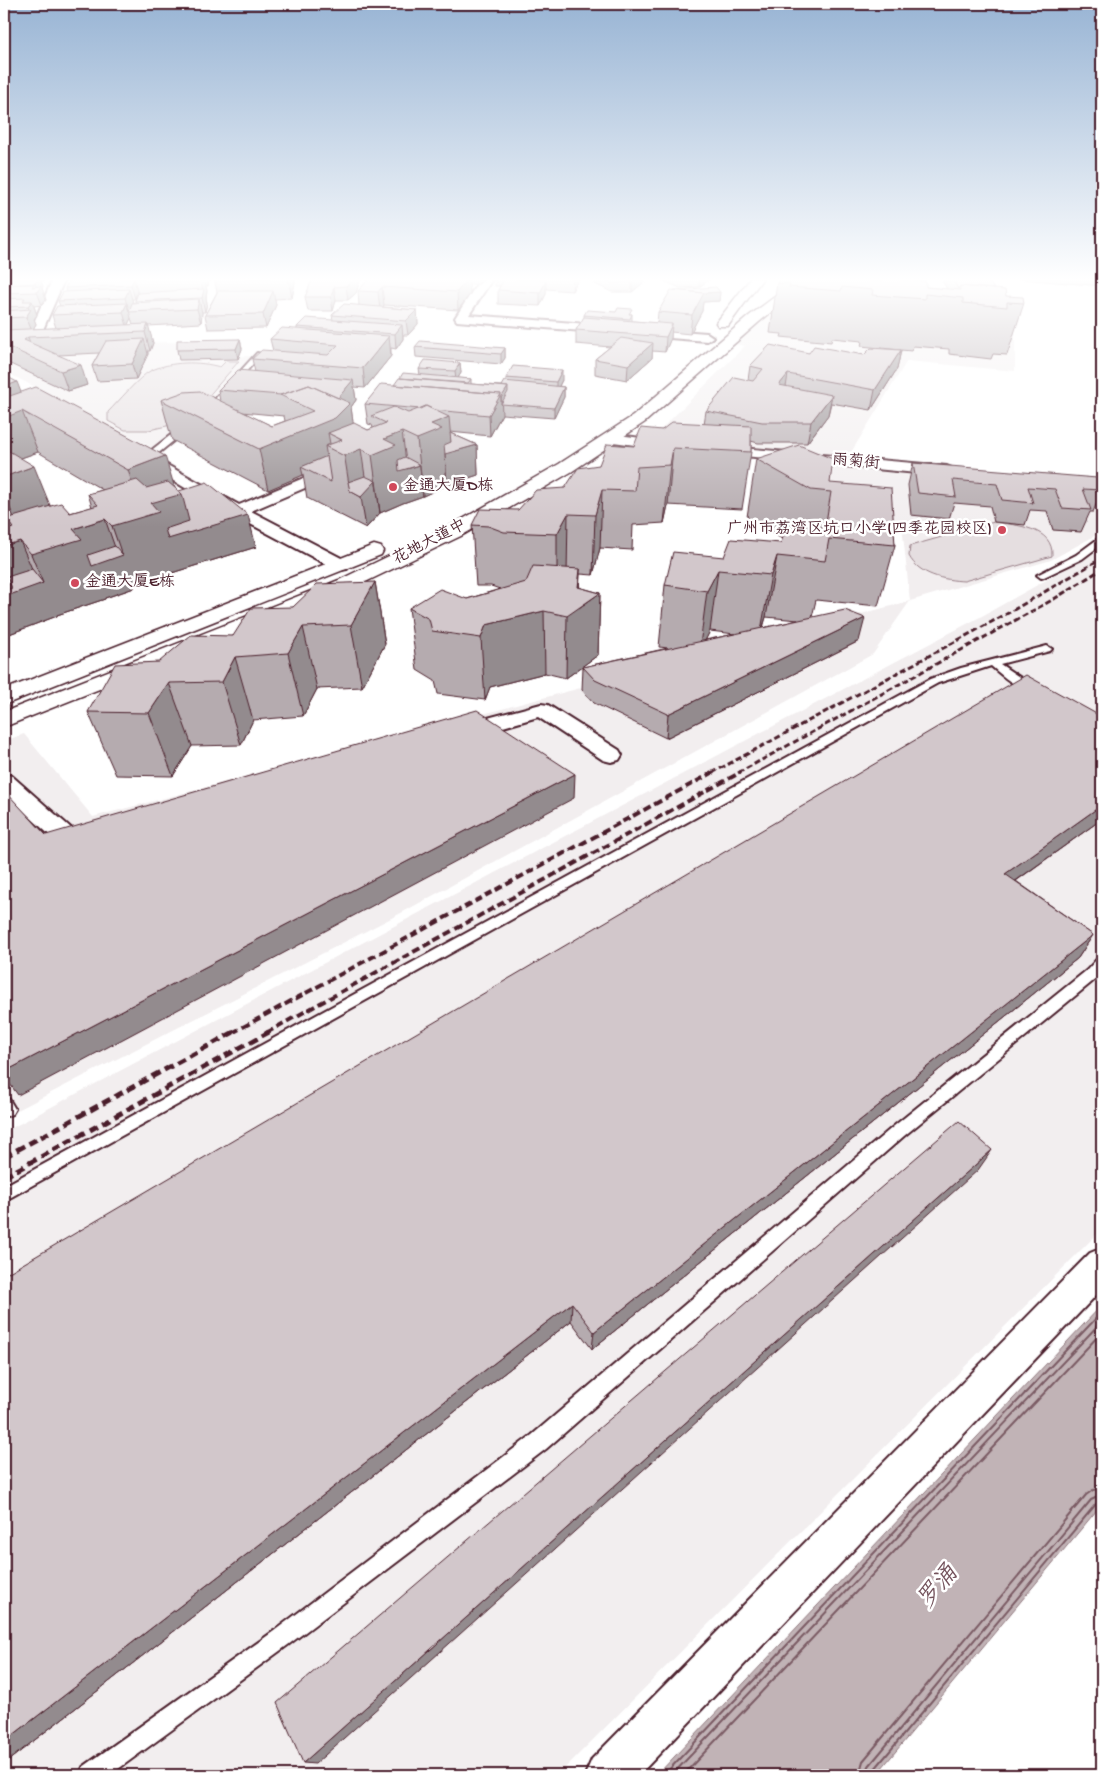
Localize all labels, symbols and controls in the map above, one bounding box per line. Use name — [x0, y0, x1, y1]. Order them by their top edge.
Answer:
street label: 雨菊街 — [831, 449, 881, 475]
place label: 金通大厦D栋 — [403, 477, 493, 497]
marker: 金通大厦D栋 — [387, 481, 399, 493]
street label: 花地大道中 — [389, 515, 470, 570]
place label: 广州市荔湾区坑口小学(四季花园校区) — [727, 519, 992, 540]
marker: 广州市荔湾区坑口小学(四季花园校区) — [996, 524, 1008, 536]
place label: 金通大厦E栋 — [85, 573, 175, 593]
marker: 金通大厦E栋 — [69, 577, 81, 589]
water label: 罗涌 — [912, 1560, 966, 1616]

